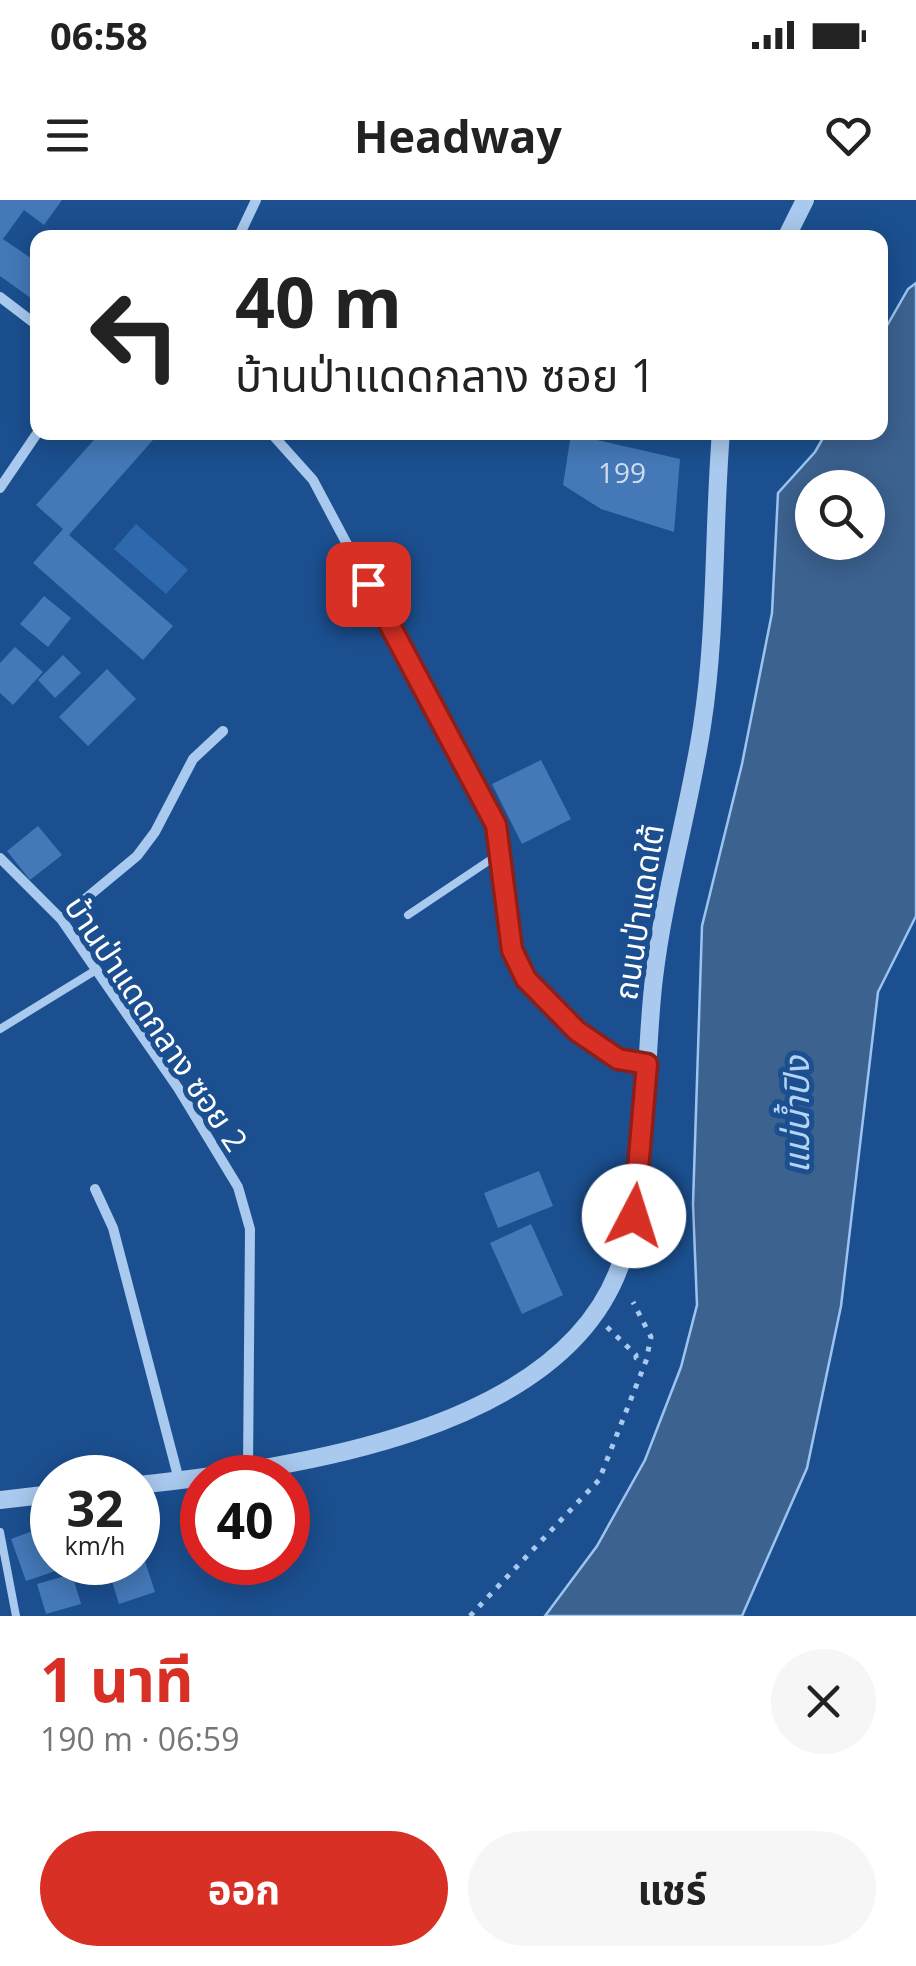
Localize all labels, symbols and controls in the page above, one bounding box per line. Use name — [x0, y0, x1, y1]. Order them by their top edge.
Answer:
text: 06:58 — [50, 9, 148, 61]
text: Headway — [354, 105, 562, 166]
icon: menu — [40, 108, 95, 163]
icon: heart — [821, 108, 876, 163]
text: 40 m — [235, 253, 402, 349]
icon: left — [70, 270, 200, 400]
text: บ้านป่าแดดกลาง ซอย 1 — [235, 344, 656, 405]
house number: 199 — [598, 453, 646, 491]
map controls — [795, 470, 885, 560]
button: search — [795, 470, 885, 560]
pin — [326, 542, 411, 627]
icon: arrive — [341, 557, 396, 612]
street label: ถนนป่าแดดใต้ — [603, 821, 673, 1003]
street label: บ้านป่าแดดกลาง ซอย 2 — [55, 887, 259, 1159]
water label: แม่น้ำปิง — [772, 1054, 819, 1174]
position arrow — [582, 1164, 686, 1268]
speed limit sign: 40 — [180, 1455, 310, 1585]
text: 32 — [66, 1474, 124, 1542]
text: km/h — [65, 1528, 125, 1562]
text: 1 นาที — [40, 1638, 193, 1720]
button: close — [771, 1649, 876, 1754]
text: 190 m · 06:59 — [40, 1717, 239, 1760]
button: ออก — [40, 1831, 448, 1946]
button: แชร์ — [468, 1831, 876, 1946]

